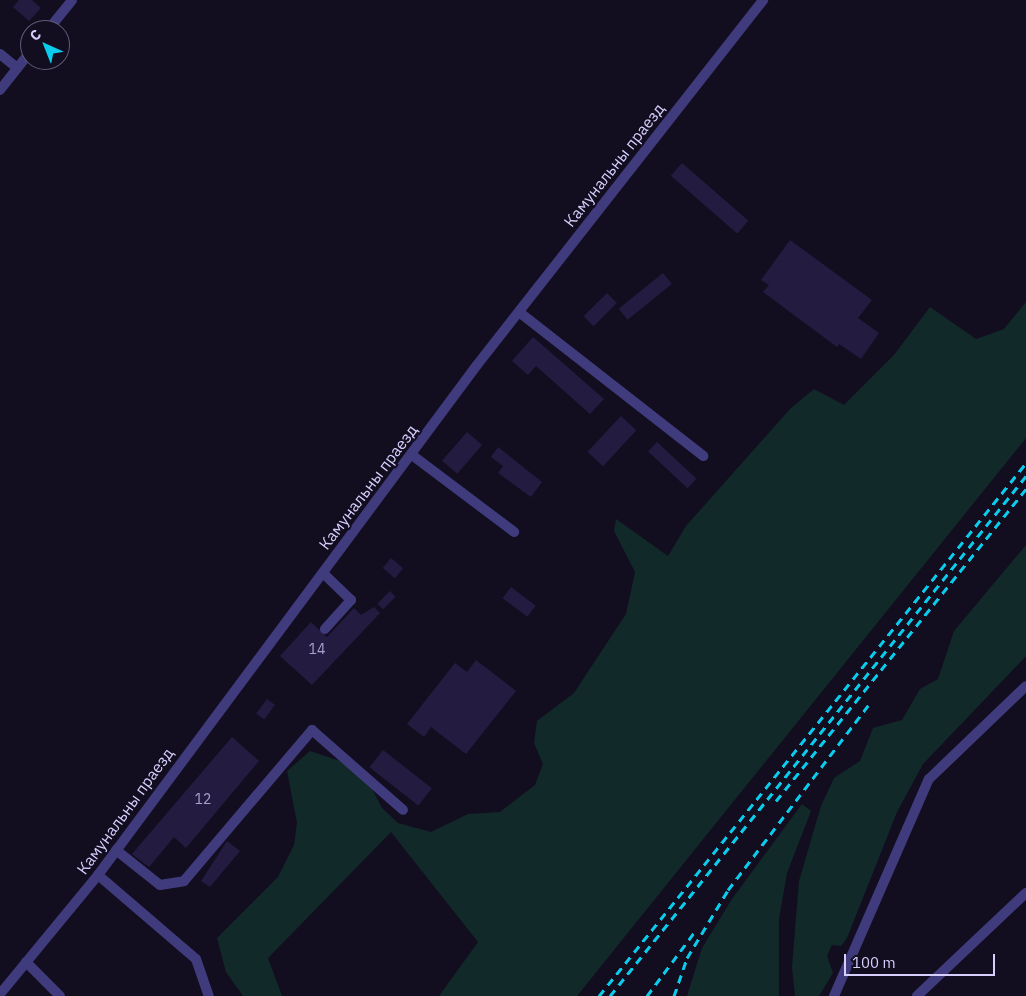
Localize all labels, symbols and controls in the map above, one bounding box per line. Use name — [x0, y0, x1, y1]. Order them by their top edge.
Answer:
north arrow — [20, 20, 70, 70]
text: С — [26, 25, 45, 45]
street label: Камунальны праезд — [560, 99, 668, 231]
street label: Камунальны праезд — [315, 421, 421, 553]
house number: 14 — [309, 641, 325, 657]
street label: Камунальны праезд — [73, 744, 177, 878]
house number: 12 — [195, 791, 211, 807]
scale bar — [846, 944, 997, 976]
text: 100 m — [852, 953, 896, 972]

